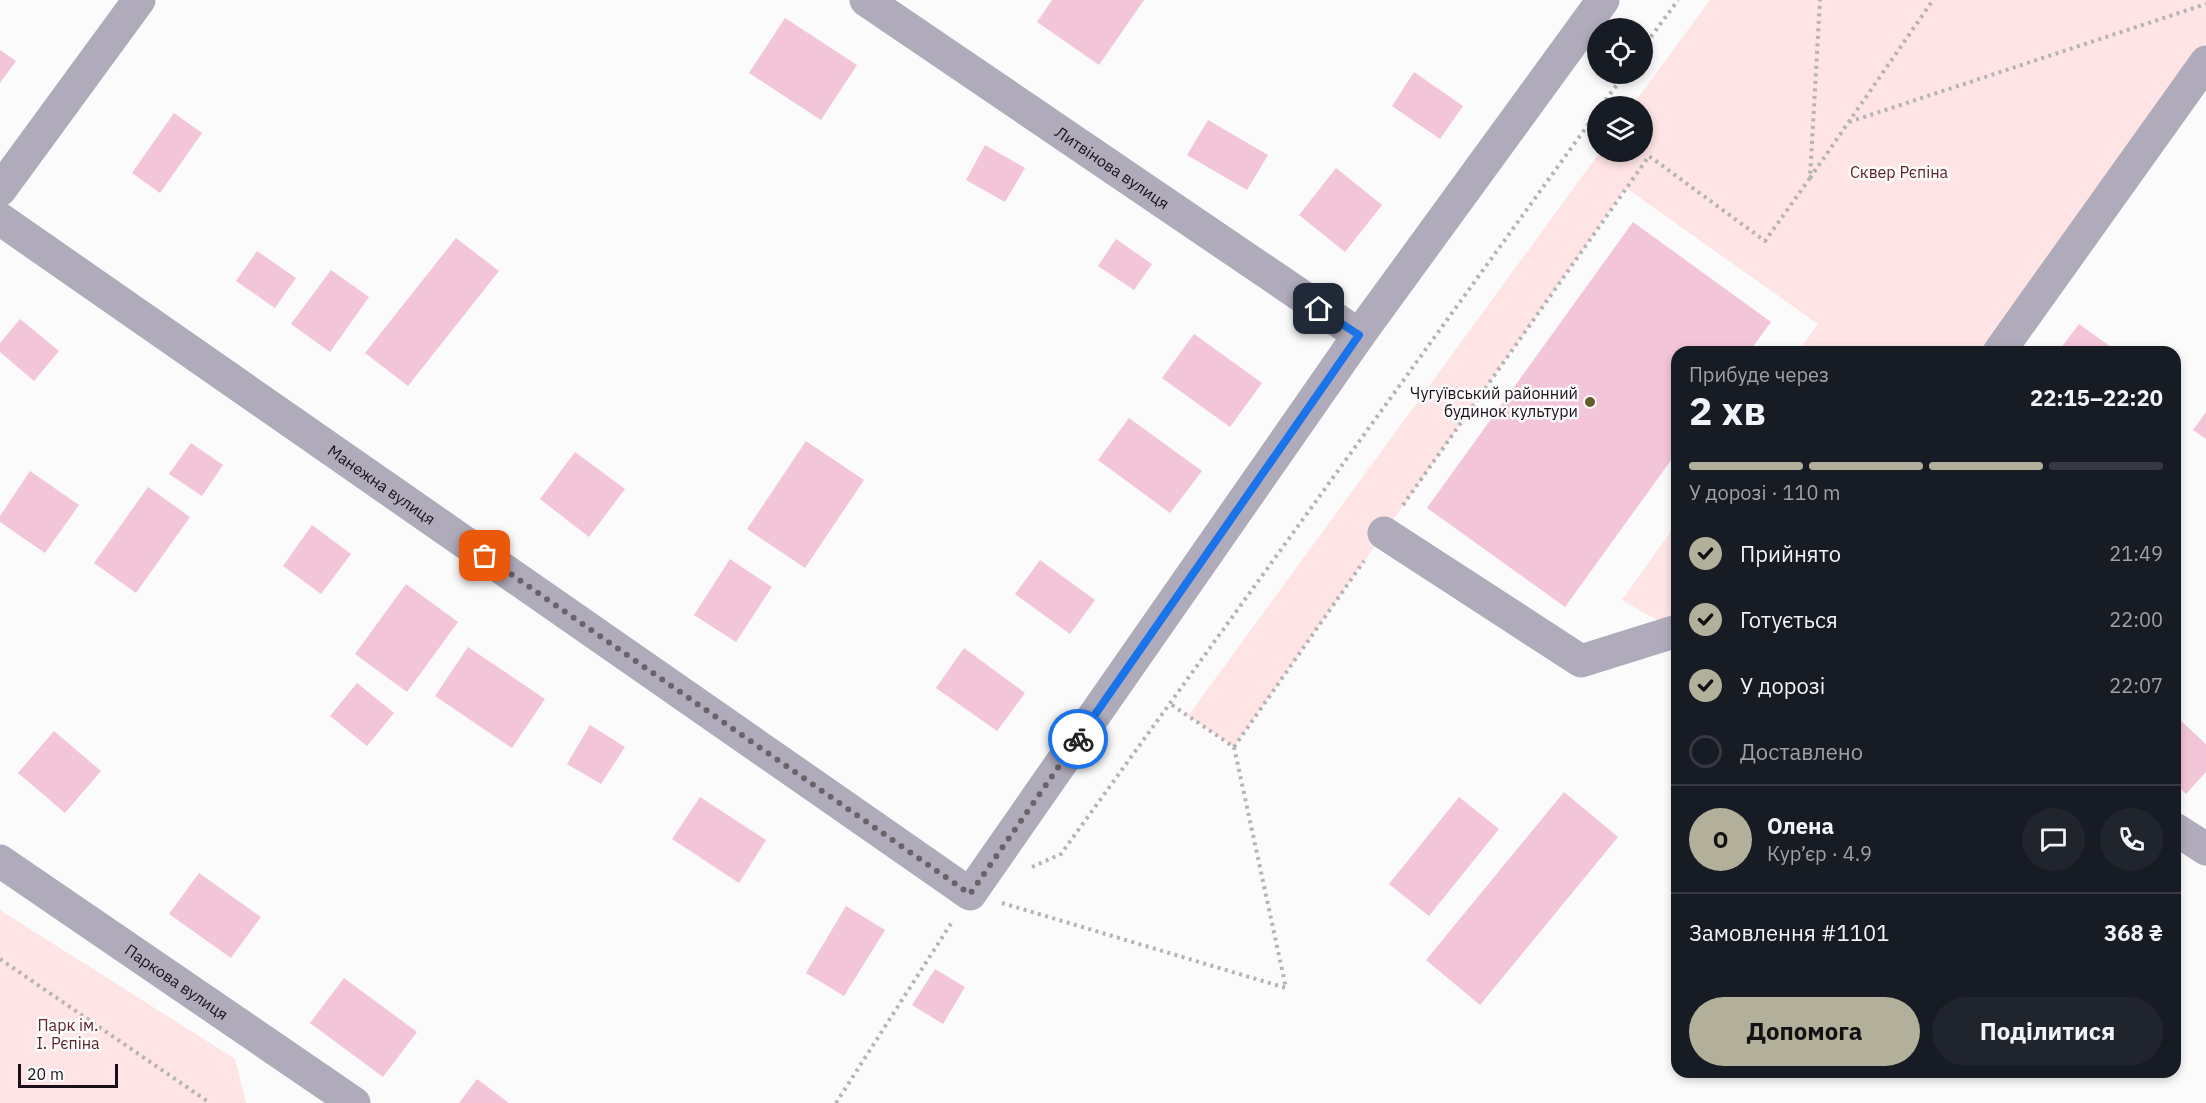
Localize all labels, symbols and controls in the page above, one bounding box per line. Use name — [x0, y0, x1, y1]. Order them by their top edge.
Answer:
map controls — [1587, 18, 1653, 162]
button: locate — [1587, 18, 1653, 84]
button: layers — [1587, 96, 1653, 162]
street label: Литвінова вулиця — [1052, 122, 1173, 213]
park label: Сквер Рєпіна — [1850, 162, 1949, 182]
pin — [1293, 283, 1344, 334]
icon: home — [1302, 292, 1335, 325]
text: Прибуде через — [1689, 361, 1829, 388]
place label: Чугуївський районний будинок культури — [1410, 383, 1578, 421]
text: 22:15–22:20 — [2030, 383, 2163, 412]
text: 2 хв — [1689, 385, 1766, 436]
marker: Чугуївський районний будинок культури — [1583, 395, 1597, 409]
street label: Манежна вулиця — [324, 440, 439, 529]
text: У дорозі · 110 m — [1689, 479, 1841, 506]
pin — [459, 530, 510, 581]
icon: check — [1689, 537, 1722, 570]
icon: bag — [468, 539, 501, 572]
text: Прийнято — [1740, 539, 1841, 568]
text: 21:49 — [2109, 540, 2163, 567]
icon: check — [1689, 603, 1722, 636]
text: Готується — [1740, 605, 1838, 634]
text: 22:00 — [2109, 606, 2163, 633]
icon: check — [1689, 669, 1722, 702]
text: У дорозі — [1740, 671, 1825, 700]
text: 22:07 — [2109, 672, 2163, 699]
courier — [1048, 709, 1108, 769]
icon: bike — [1062, 723, 1095, 756]
text: Доставлено — [1740, 737, 1863, 766]
button: chat — [2022, 808, 2085, 871]
button: phone — [2100, 808, 2163, 871]
text: Олена — [1767, 811, 1834, 840]
text: О — [1713, 825, 1728, 854]
text: Кур’єр · 4.9 — [1767, 840, 1872, 867]
text: Замовлення #1101 — [1689, 918, 1889, 947]
text: 368 ₴ — [2104, 918, 2163, 947]
street label: Паркова вулиця — [121, 939, 232, 1024]
button: Допомога — [1689, 997, 1920, 1066]
button: Поділитися — [1932, 997, 2163, 1066]
park label: Парк ім. І. Рєпіна — [36, 1015, 100, 1053]
scale bar — [18, 1061, 118, 1088]
text: 20 m — [27, 1064, 64, 1084]

